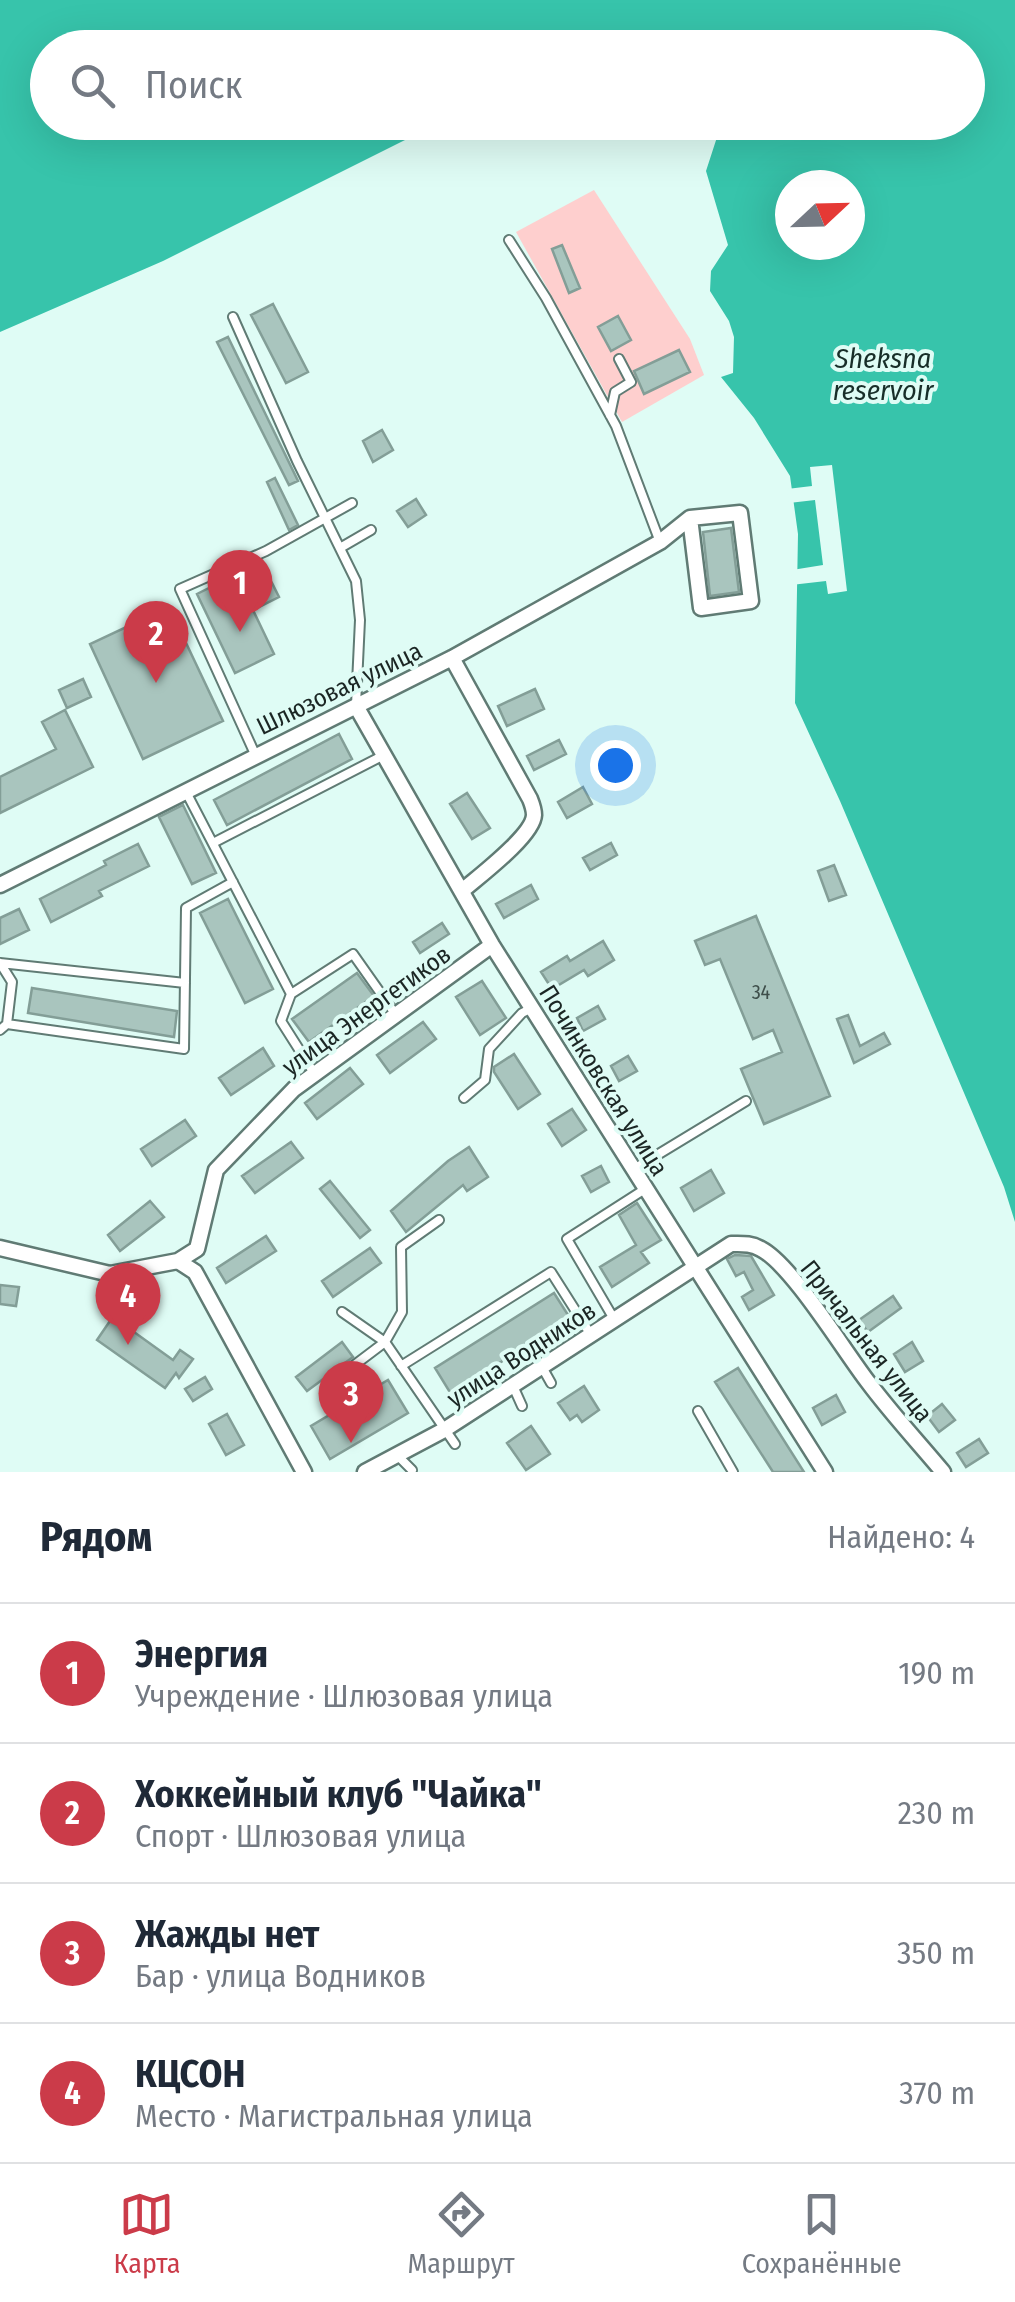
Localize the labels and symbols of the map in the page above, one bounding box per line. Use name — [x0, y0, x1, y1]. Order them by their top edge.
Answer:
north arrow — [775, 170, 865, 260]
water label: Sheksna reservoir — [833, 342, 935, 407]
pin: 1 — [208, 550, 272, 632]
pin: 2 — [124, 600, 188, 683]
street label: Шлюзовая улица — [252, 636, 427, 742]
your location — [590, 740, 641, 791]
street label: улица Энергетиков — [276, 940, 457, 1082]
street label: Починковская улица — [532, 979, 674, 1182]
house number: 34 — [752, 980, 771, 1004]
street label: Причальная улица — [794, 1255, 939, 1429]
pin: 4 — [96, 1262, 160, 1345]
street label: улица Водников — [441, 1296, 602, 1414]
pin: 3 — [318, 1360, 384, 1443]

